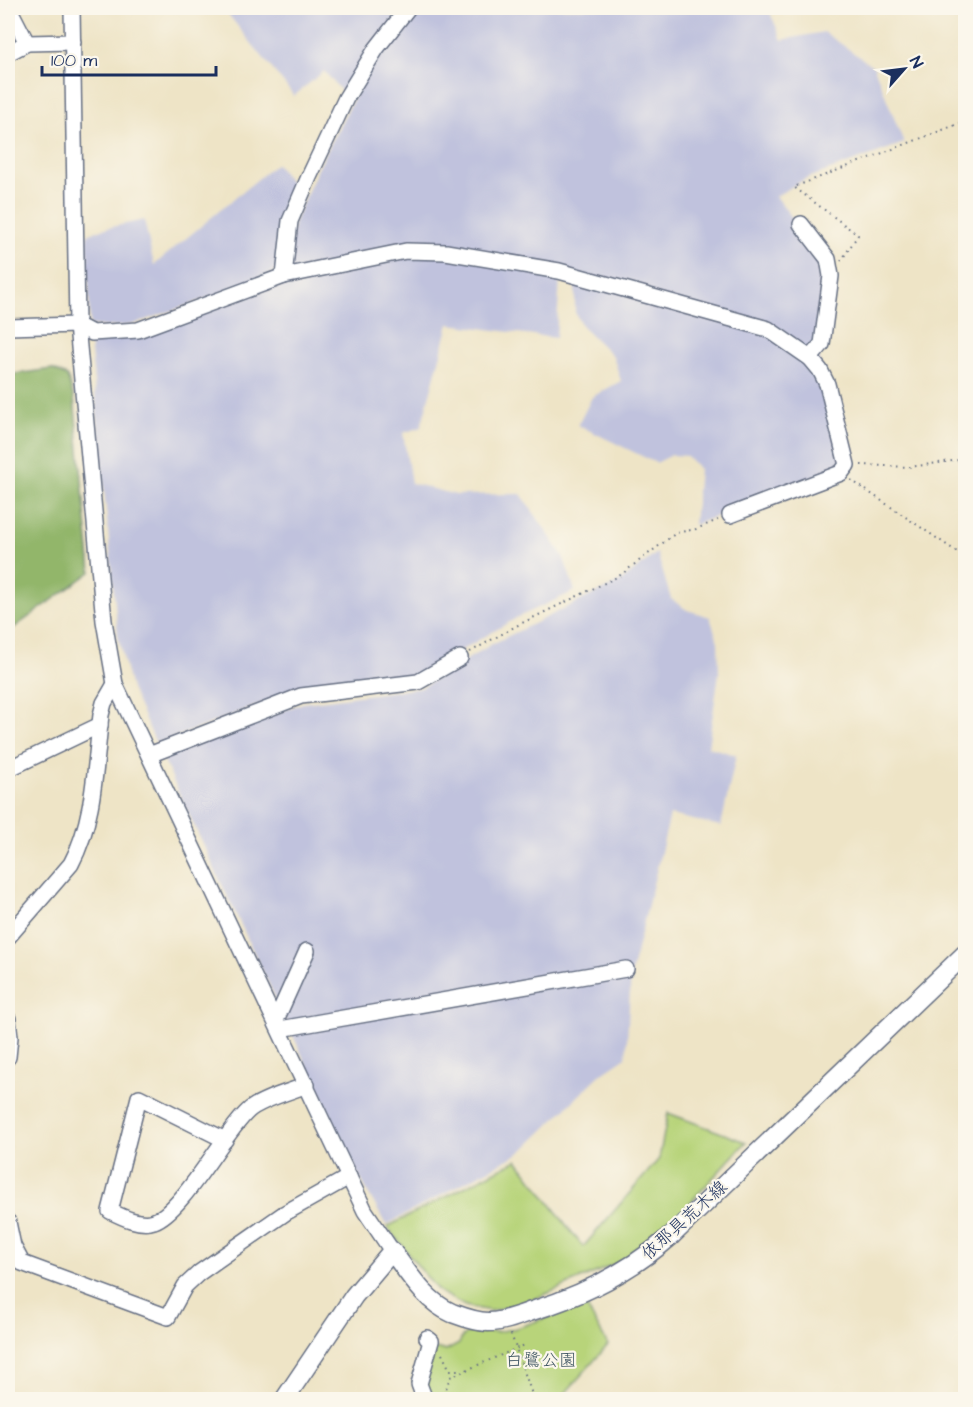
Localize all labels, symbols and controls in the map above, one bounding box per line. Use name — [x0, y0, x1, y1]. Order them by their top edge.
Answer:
scale bar — [42, 39, 216, 77]
north arrow — [874, 39, 934, 99]
text: 100 m — [51, 48, 97, 73]
text: N — [904, 53, 928, 72]
street label: 依那具荒木線 — [636, 1175, 733, 1266]
park label: 白鷺公園 — [505, 1348, 577, 1373]

